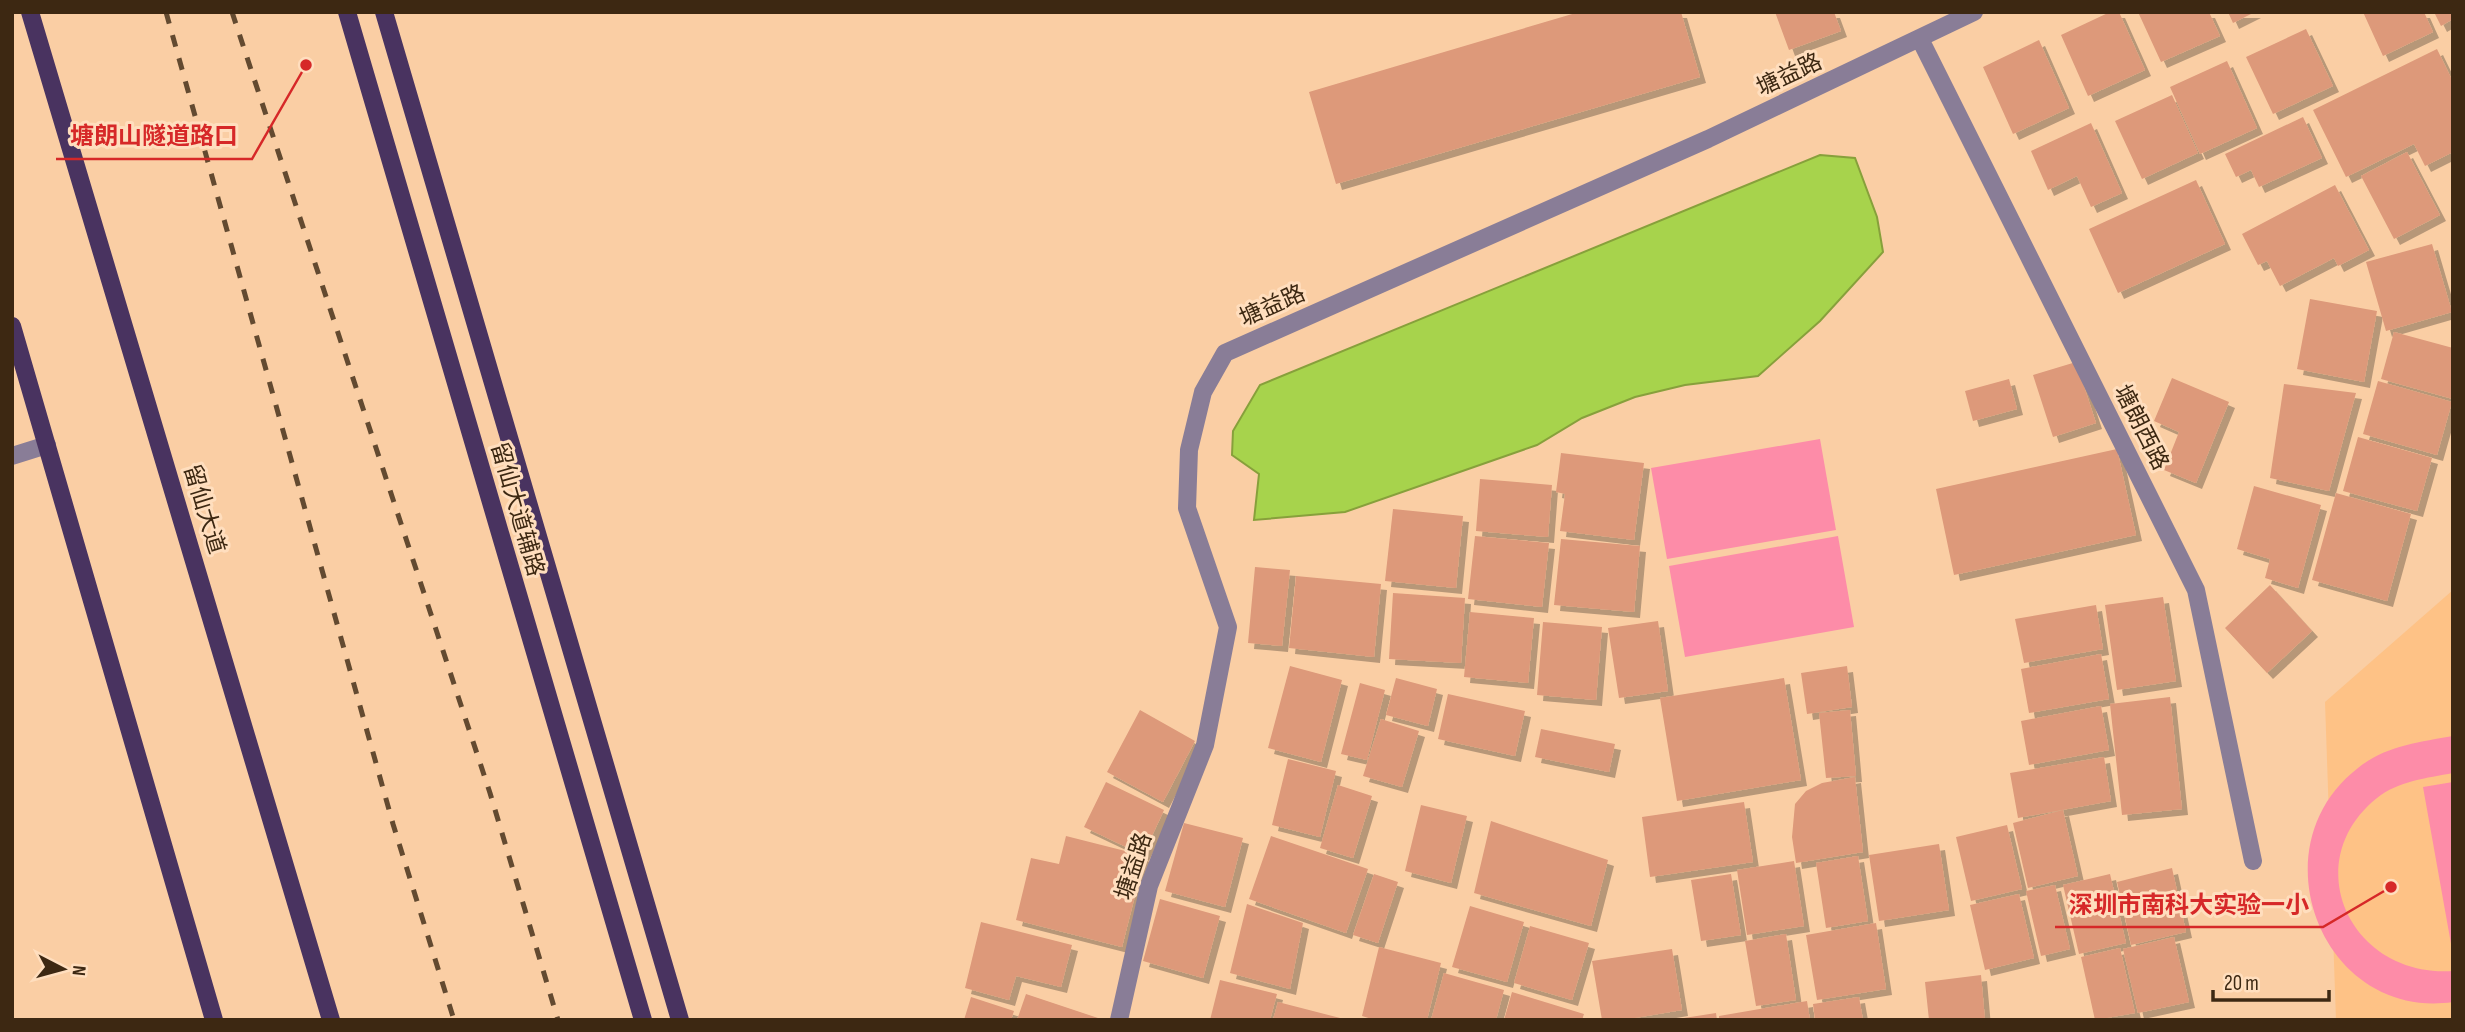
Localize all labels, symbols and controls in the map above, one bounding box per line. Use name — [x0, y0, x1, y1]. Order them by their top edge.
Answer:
street label: 塘益路 — [1752, 48, 1827, 102]
callout: 塘朗山隧道路口 — [56, 114, 252, 159]
text: 塘朗山隧道路口 — [70, 122, 238, 151]
street label: 塘益路 — [1235, 279, 1310, 333]
street label: 塘朗西路 — [2108, 380, 2174, 475]
street label: 留仙大道辅路 — [485, 439, 550, 579]
street label: 留仙大道 — [177, 461, 231, 557]
street label: 塘益路 — [1110, 829, 1158, 903]
callout: 深圳市南科大实验一小 — [2055, 882, 2323, 927]
text: 深圳市南科大实验一小 — [2069, 891, 2309, 920]
north arrow — [28, 934, 98, 1004]
scale bar — [2213, 958, 2328, 1002]
text: N — [66, 964, 90, 977]
text: 20 m — [2224, 971, 2259, 996]

